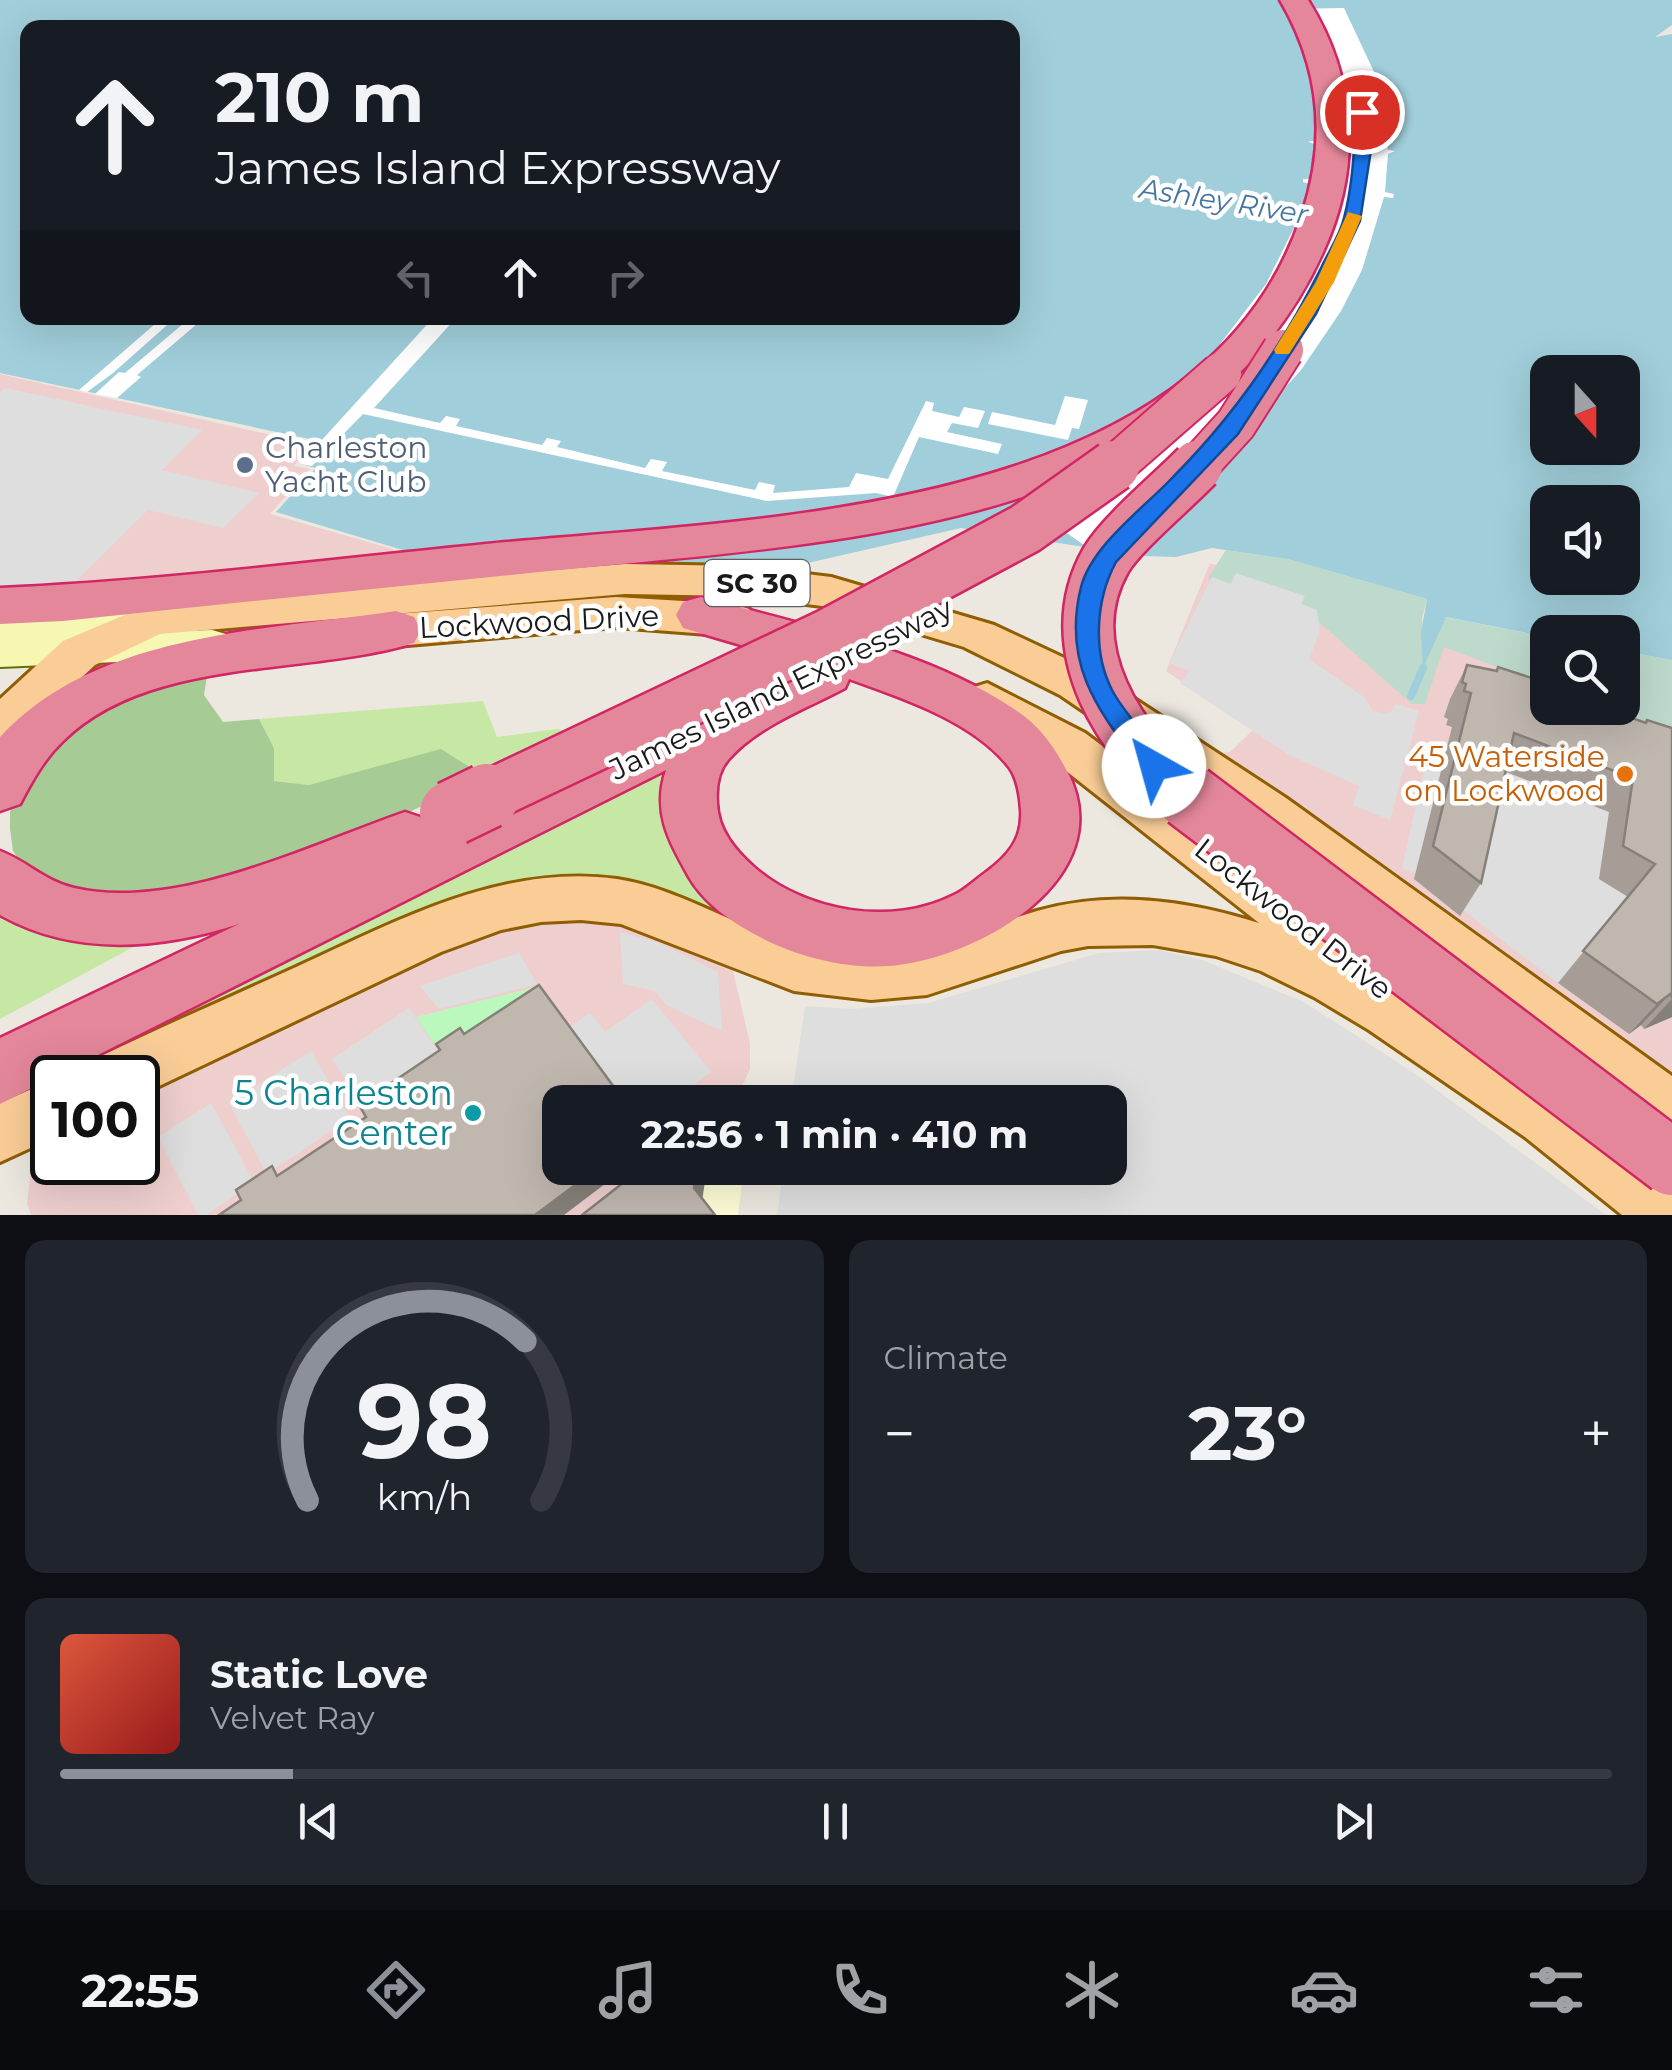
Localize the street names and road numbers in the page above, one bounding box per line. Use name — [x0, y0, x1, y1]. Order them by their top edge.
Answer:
road number: SC 30 — [704, 560, 810, 606]
street label: James Island Expressway — [602, 589, 959, 788]
street label: Lockwood Drive — [418, 597, 660, 646]
street label: Lockwood Drive — [1187, 830, 1399, 1007]

